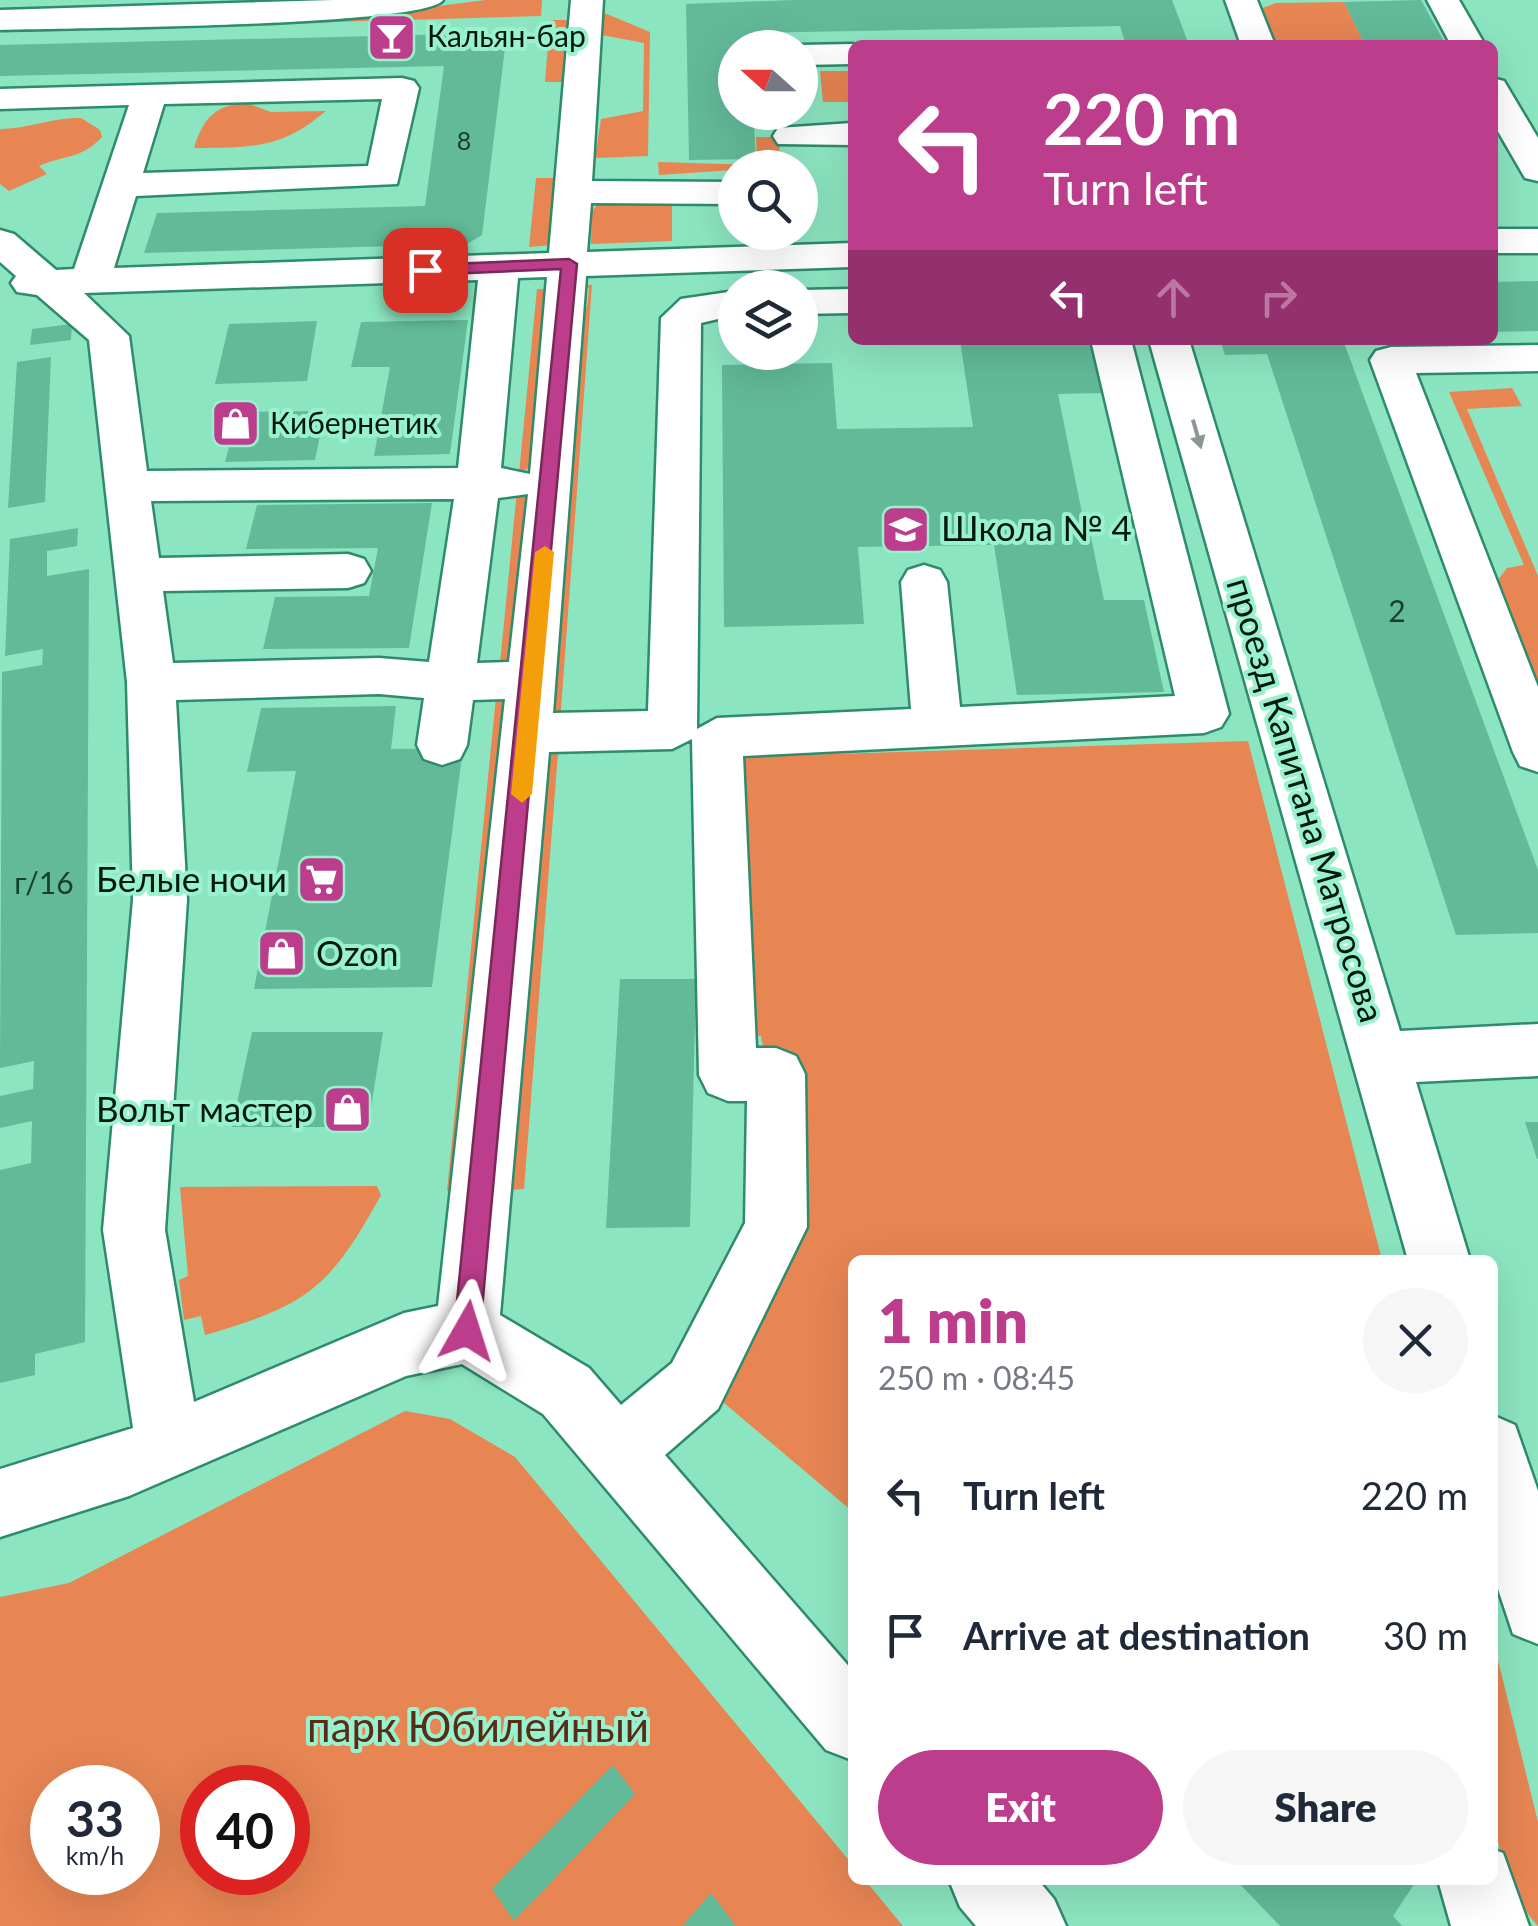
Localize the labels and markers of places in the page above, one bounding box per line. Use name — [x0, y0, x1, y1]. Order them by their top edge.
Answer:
bar icon: Кальян-бар — [366, 11, 418, 63]
place label: Кальян-бар — [427, 17, 586, 53]
pin — [383, 228, 468, 313]
shop icon: Кибернетик — [209, 398, 261, 450]
place label: Кибернетик — [270, 404, 438, 440]
school or university icon: Школа № 4 — [880, 503, 932, 555]
place label: Школа № 4 — [941, 506, 1132, 548]
supermarket icon: Белые ночи — [296, 854, 348, 906]
place label: Белые ночи — [96, 857, 287, 899]
shop icon: Ozon — [255, 928, 307, 980]
place label: Ozon — [316, 931, 399, 973]
shop icon: Вольт мастер — [322, 1084, 374, 1136]
place label: Вольт мастер — [96, 1087, 313, 1129]

